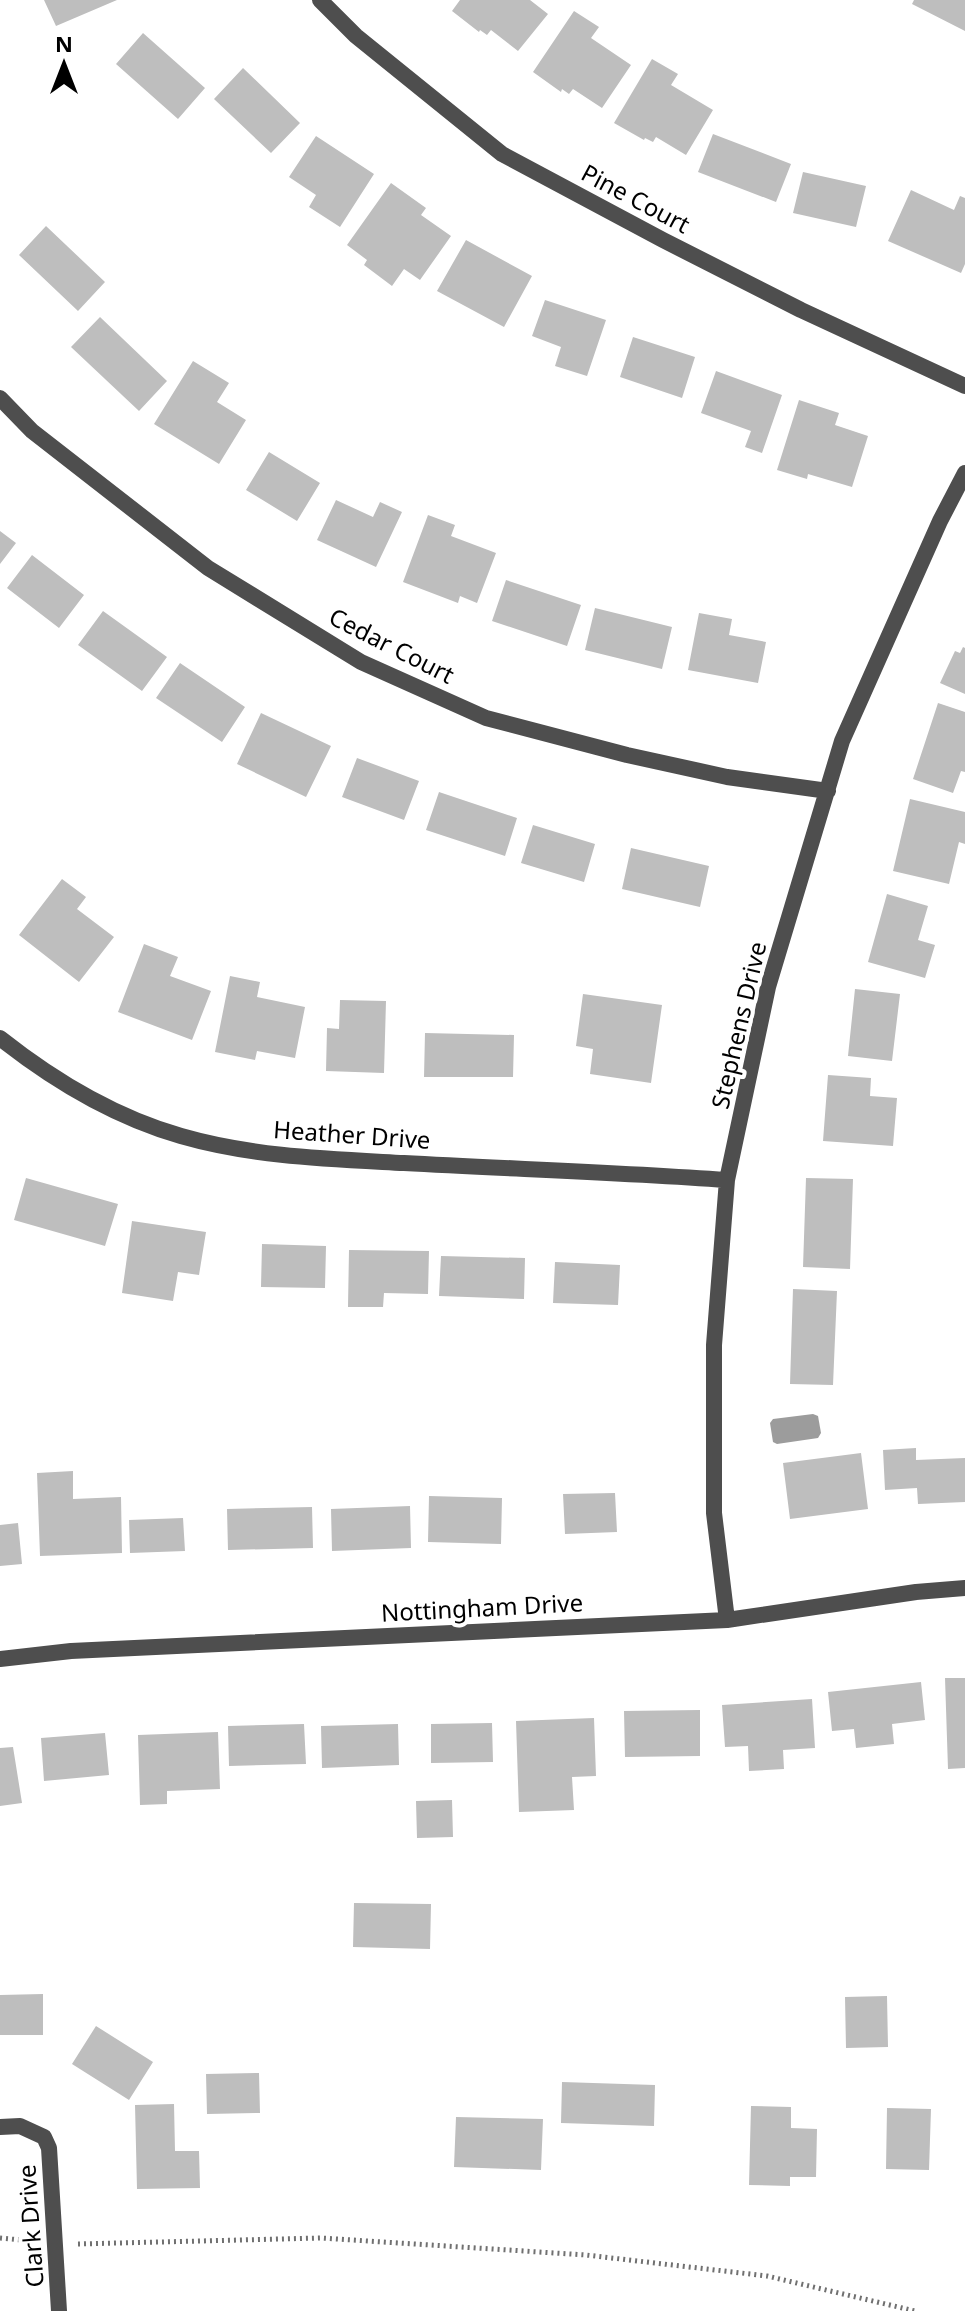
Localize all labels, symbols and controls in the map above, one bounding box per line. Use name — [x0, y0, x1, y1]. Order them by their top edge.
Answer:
north arrow — [24, 24, 104, 104]
text: N — [55, 28, 73, 58]
street label: Pine Court — [576, 156, 696, 241]
street label: Cedar Court — [324, 599, 460, 691]
street label: Stephens Drive — [703, 938, 773, 1112]
street label: Heather Drive — [272, 1112, 432, 1156]
street label: Nottingham Drive — [380, 1585, 584, 1629]
street label: Clark Drive — [9, 2163, 51, 2289]

